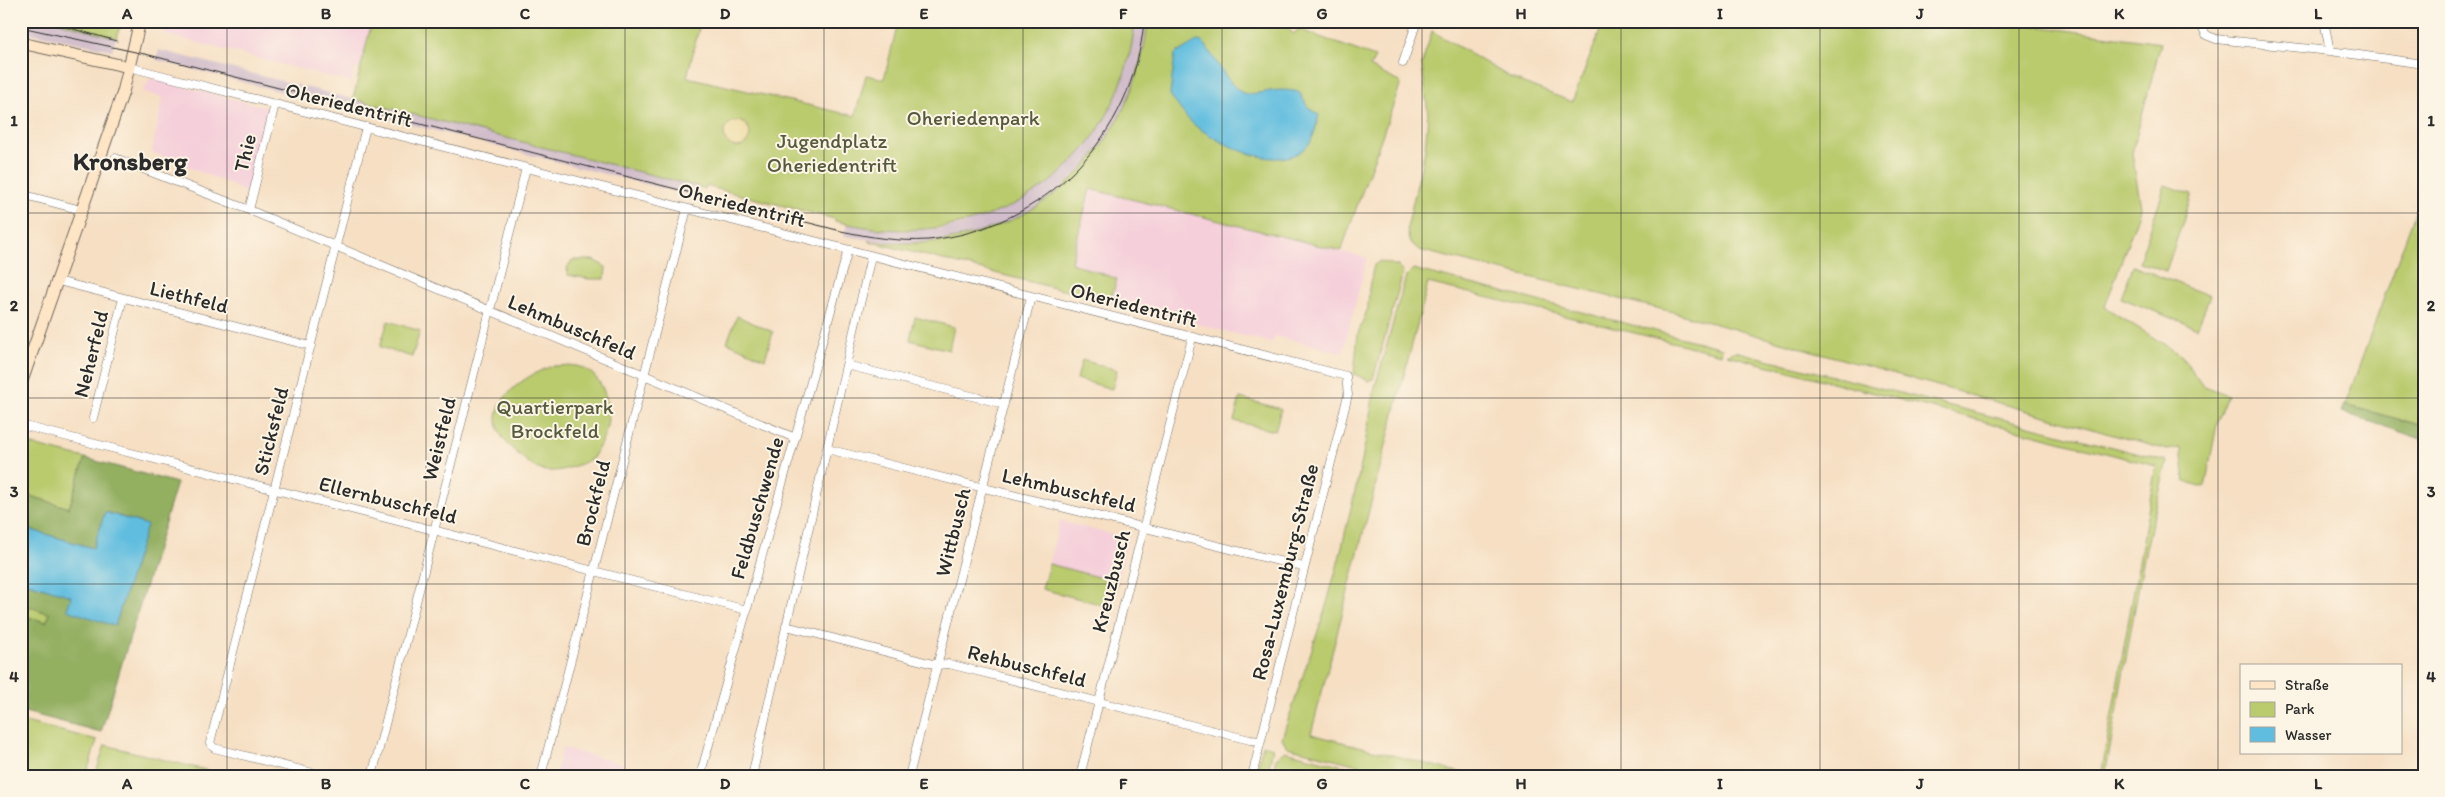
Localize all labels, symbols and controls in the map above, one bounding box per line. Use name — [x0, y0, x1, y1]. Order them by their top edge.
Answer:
text: A — [121, 4, 133, 23]
text: B — [321, 4, 332, 23]
text: C — [520, 4, 531, 23]
text: D — [720, 4, 731, 23]
text: E — [920, 4, 929, 23]
text: F — [1119, 4, 1128, 23]
text: G — [1316, 4, 1328, 23]
text: H — [1515, 4, 1527, 23]
text: I — [1717, 4, 1723, 23]
text: J — [1915, 4, 1924, 23]
text: K — [2114, 4, 2125, 23]
text: L — [2314, 4, 2323, 23]
street label: Oheriedentrift — [283, 77, 415, 132]
park label: Oheriedenpark — [906, 105, 1040, 130]
text: 1 — [10, 111, 18, 130]
text: 1 — [2427, 111, 2435, 130]
park label: Jugendplatz Oheriedentrift — [767, 128, 897, 177]
street label: Thie — [228, 131, 261, 175]
district label: Kronsberg — [73, 145, 188, 177]
street label: Oheriedentrift — [676, 177, 808, 232]
street label: Liethfeld — [147, 275, 231, 318]
street label: Oheriedentrift — [1068, 277, 1200, 332]
street label: Lehmbuschfeld — [504, 288, 641, 365]
text: 2 — [10, 296, 19, 315]
text: 2 — [2427, 296, 2436, 315]
street label: Neherfeld — [68, 308, 113, 400]
street label: Sticksfeld — [247, 384, 294, 478]
park label: Quartierpark Brockfeld — [496, 394, 614, 443]
street label: Weistfeld — [416, 395, 461, 483]
street label: Feldbuschwende — [724, 434, 789, 582]
street label: Brockfeld — [570, 456, 615, 549]
street label: Rosa-Luxemburg-Straße — [1246, 461, 1324, 683]
street label: Lehmbuschfeld — [1000, 462, 1139, 517]
street label: Ellernbuschfeld — [317, 470, 460, 529]
text: 3 — [10, 482, 19, 501]
text: 3 — [2427, 482, 2436, 501]
street label: Wittbusch — [929, 484, 976, 579]
street label: Kreuzbusch — [1086, 527, 1135, 635]
street label: Rehbuschfeld — [965, 639, 1089, 692]
legend — [2240, 664, 2402, 754]
text: 4 — [9, 667, 19, 686]
text: 4 — [2426, 667, 2436, 686]
text: Straße — [2285, 676, 2329, 694]
text: Park — [2285, 700, 2315, 718]
text: Wasser — [2285, 726, 2332, 744]
text: A — [121, 774, 133, 793]
text: B — [321, 774, 332, 793]
text: C — [520, 774, 531, 793]
text: D — [720, 774, 731, 793]
text: E — [920, 774, 929, 793]
text: F — [1119, 774, 1128, 793]
text: G — [1316, 774, 1328, 793]
text: H — [1515, 774, 1527, 793]
text: I — [1717, 774, 1723, 793]
text: J — [1915, 774, 1924, 793]
text: K — [2114, 774, 2125, 793]
text: L — [2314, 774, 2323, 793]

